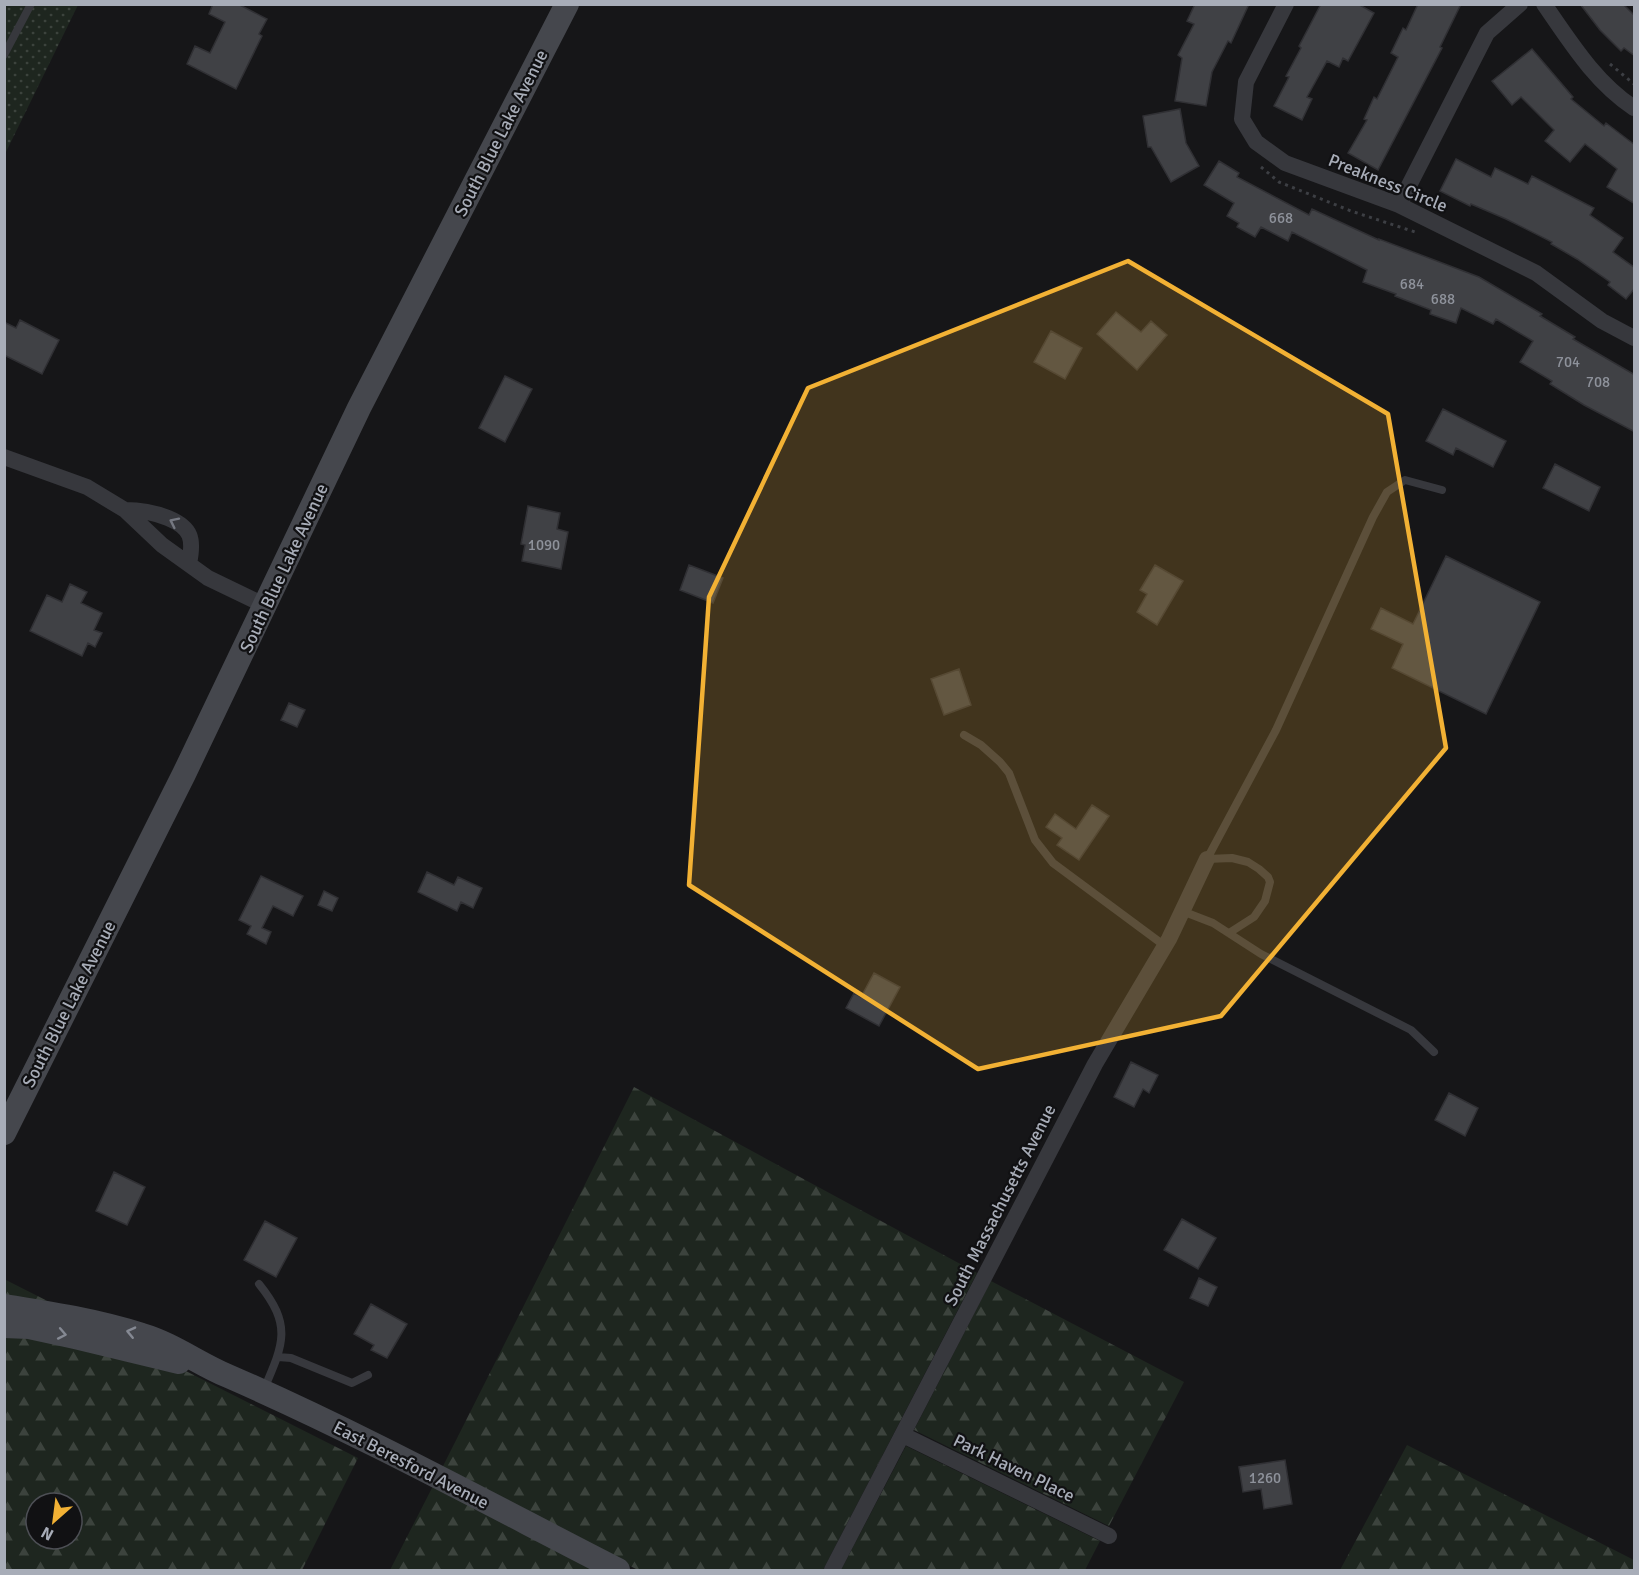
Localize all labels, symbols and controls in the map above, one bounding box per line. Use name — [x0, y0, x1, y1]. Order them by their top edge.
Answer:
street label: South Blue Lake Avenue — [449, 46, 553, 220]
street label: Preakness Circle — [1325, 149, 1451, 217]
house number: 668 — [1269, 209, 1293, 227]
house number: 684 — [1400, 275, 1424, 293]
house number: 688 — [1431, 290, 1455, 308]
house number: 704 — [1556, 353, 1580, 371]
house number: 708 — [1586, 373, 1610, 391]
street label: South Blue Lake Avenue — [235, 480, 333, 656]
one-way arrow — [170, 517, 181, 529]
house number: 1090 — [528, 536, 560, 554]
street label: South Blue Lake Avenue — [17, 917, 121, 1091]
street label: South Massachusetts Avenue — [939, 1100, 1061, 1310]
one-way arrow — [126, 1326, 136, 1339]
one-way arrow — [57, 1327, 67, 1340]
street label: East Beresford Avenue — [329, 1416, 493, 1514]
street label: Park Haven Place — [950, 1429, 1078, 1507]
house number: 1260 — [1249, 1469, 1281, 1487]
north arrow — [24, 1491, 84, 1551]
text: N — [38, 1522, 57, 1545]

